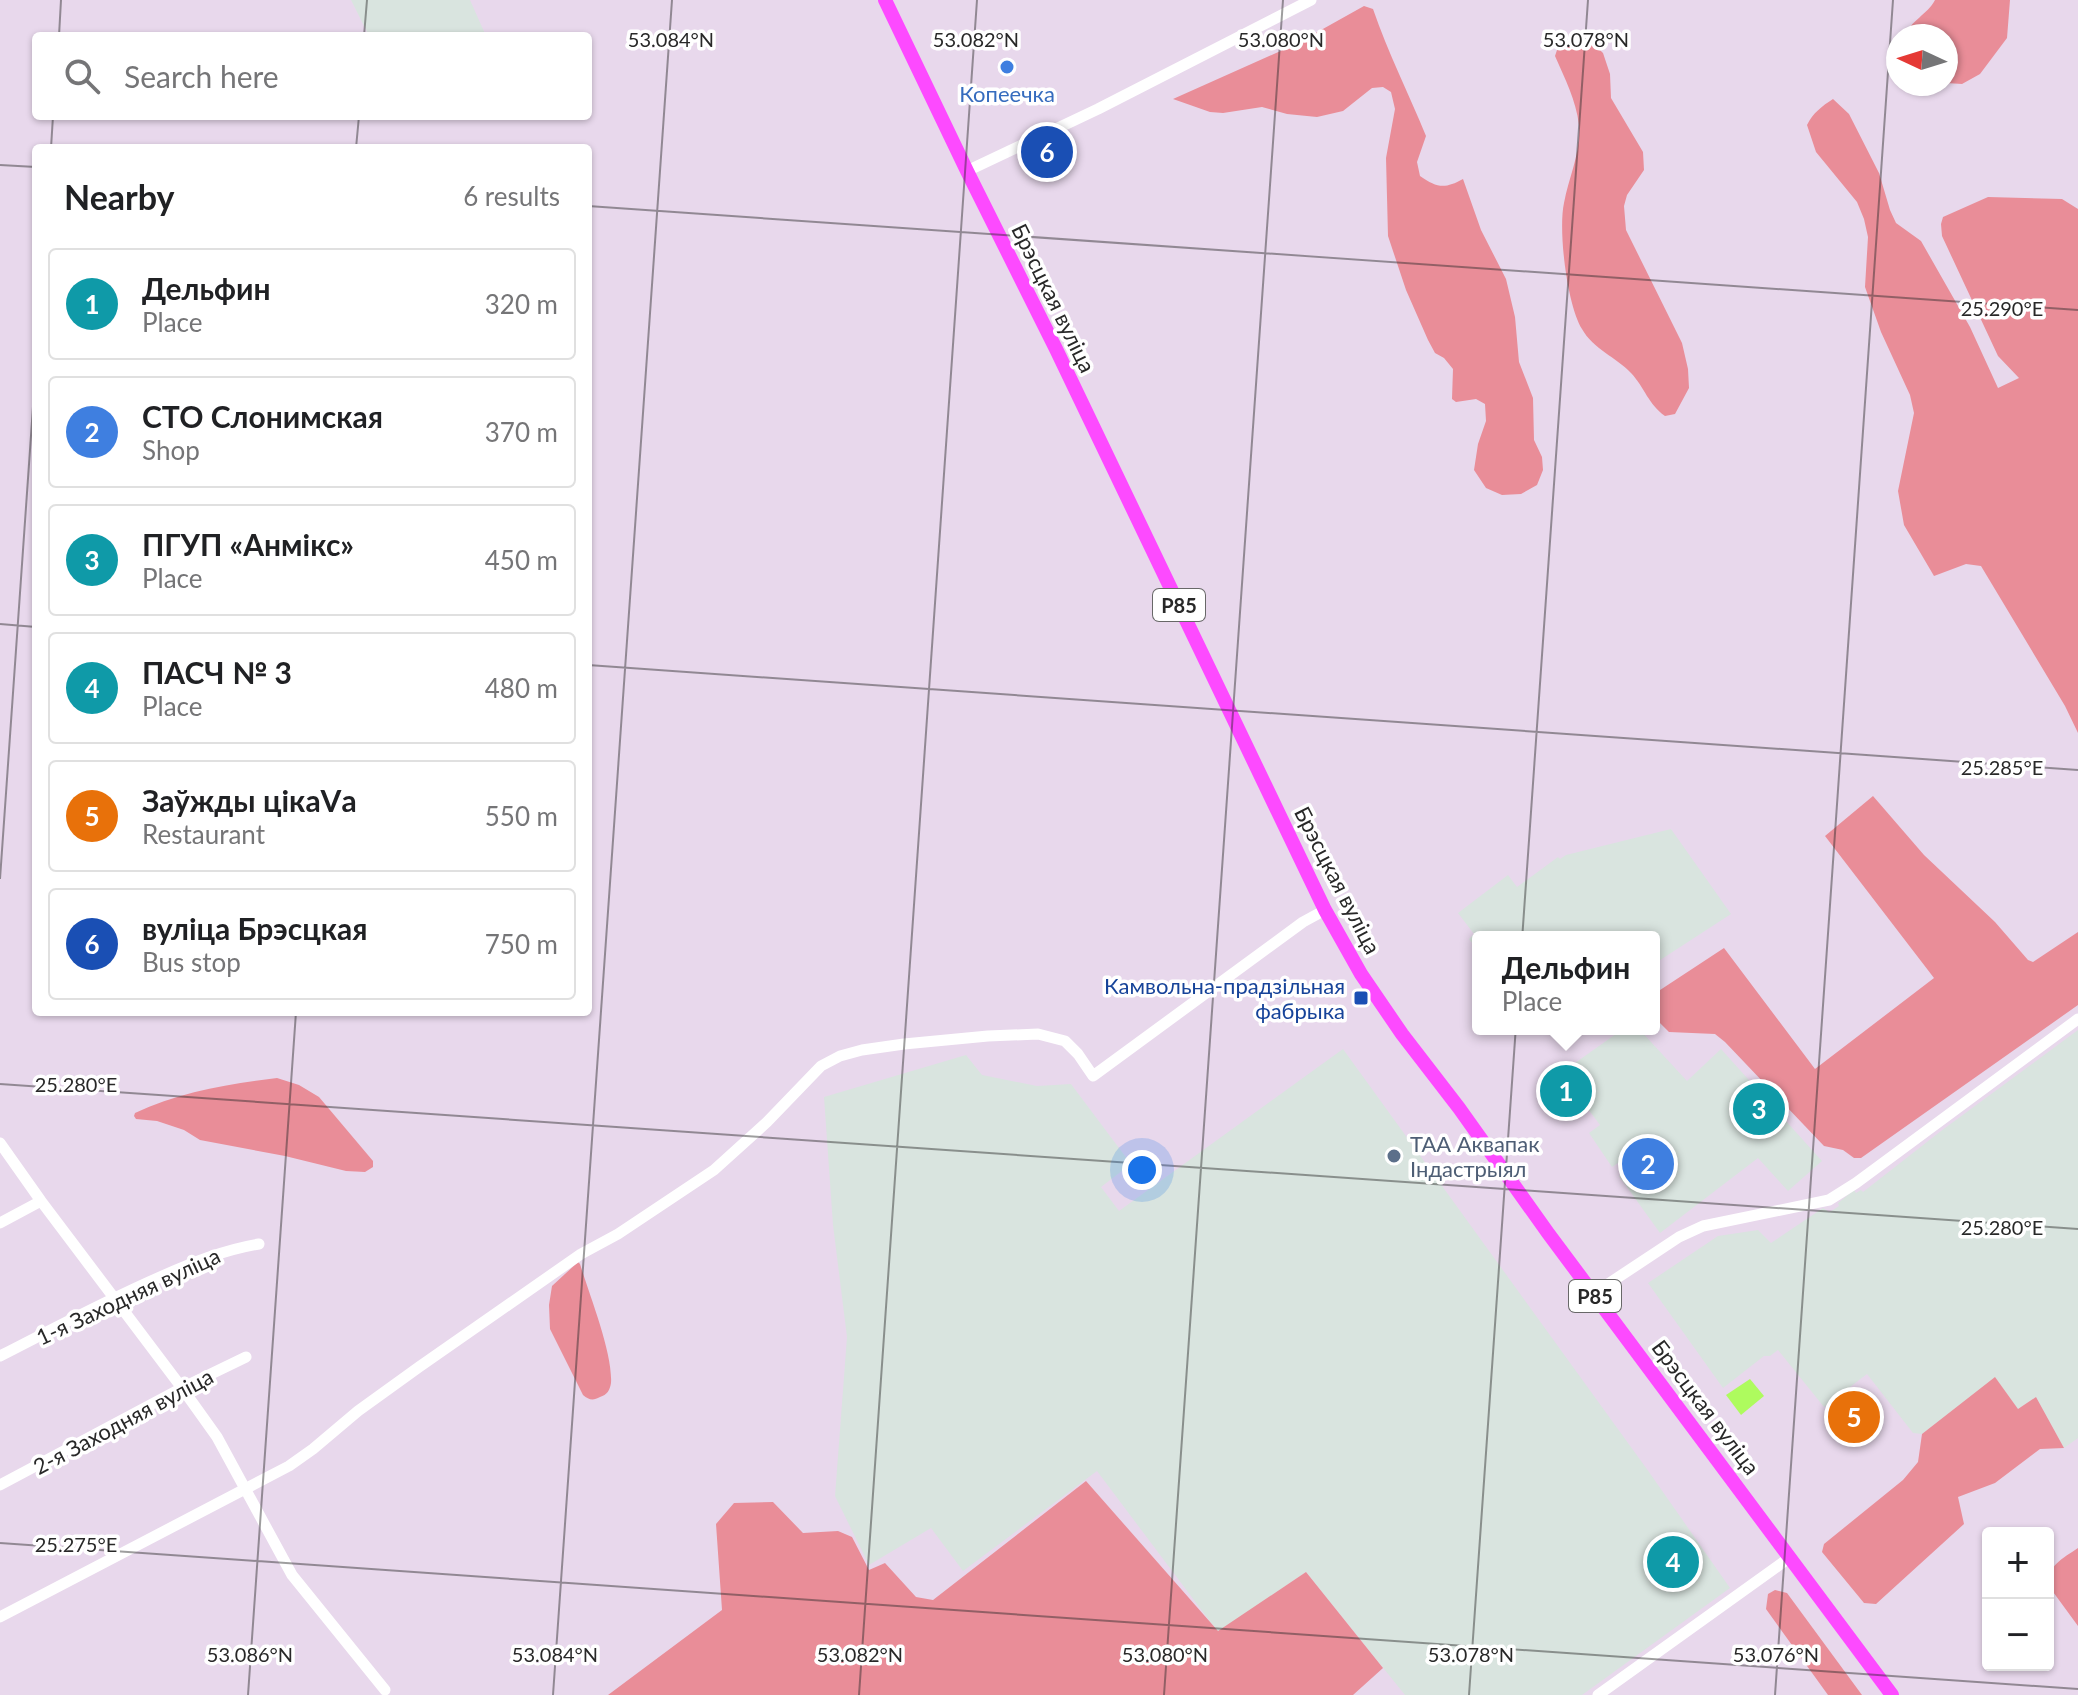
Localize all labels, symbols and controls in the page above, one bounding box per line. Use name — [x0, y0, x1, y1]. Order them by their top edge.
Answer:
north arrow — [1886, 24, 1958, 96]
text: 53.084°N — [628, 27, 714, 51]
text: 53.082°N — [933, 27, 1019, 51]
text: 53.080°N — [1238, 27, 1324, 51]
text: 53.078°N — [1543, 27, 1629, 51]
search box — [32, 32, 592, 120]
icon: search — [60, 54, 104, 98]
text: Search here — [124, 58, 279, 94]
marker: Копеечка — [998, 58, 1016, 76]
place label: Копеечка — [959, 80, 1055, 107]
pin: 6 — [1021, 122, 1073, 182]
text: Nearby — [64, 176, 175, 217]
text: 6 results — [463, 180, 560, 212]
street label: Брэсцкая вуліца — [1006, 219, 1102, 377]
text: Дельфин — [142, 270, 271, 306]
text: 1 — [84, 288, 100, 320]
text: 320 m — [485, 288, 558, 320]
text: 25.290°E — [1961, 296, 2043, 320]
text: Place — [142, 306, 203, 338]
text: СТО Слонимская — [142, 398, 383, 434]
text: 2 — [84, 416, 100, 448]
text: 370 m — [485, 416, 558, 448]
text: Shop — [142, 434, 200, 466]
text: ПГУП «Анмікс» — [142, 526, 354, 562]
text: 3 — [84, 544, 100, 576]
text: 450 m — [485, 544, 558, 576]
text: Place — [142, 562, 203, 594]
road number: Р85 — [1153, 589, 1205, 621]
text: ПАСЧ № 3 — [142, 654, 292, 690]
text: 4 — [84, 672, 100, 704]
text: 480 m — [485, 672, 558, 704]
text: Place — [142, 690, 203, 722]
text: 25.285°E — [1961, 755, 2043, 779]
text: Заўжды цікаVа — [142, 782, 357, 818]
text: 5 — [84, 800, 100, 832]
text: 550 m — [485, 800, 558, 832]
street label: Брэсцкая вуліца — [1289, 802, 1387, 958]
text: Restaurant — [142, 818, 265, 850]
text: вуліца Брэсцкая — [142, 910, 367, 946]
text: 6 — [84, 928, 100, 960]
text: 750 m — [485, 928, 558, 960]
popup — [1472, 931, 1660, 1035]
text: Bus stop — [142, 946, 241, 978]
text: Дельфин — [1502, 949, 1630, 985]
place label: Камвольна-прадзільная фабрыка — [1104, 972, 1345, 1024]
text: Place — [1502, 985, 1562, 1017]
marker: Камвольна-прадзільная фабрыка — [1352, 989, 1370, 1007]
pin: 1 — [1540, 1061, 1592, 1121]
text: 25.280°E — [35, 1072, 117, 1096]
pin: 3 — [1733, 1079, 1785, 1139]
place label: ТАА Аквапак Індастрыял — [1410, 1130, 1540, 1182]
pin: 2 — [1622, 1134, 1674, 1194]
marker: ТАА Аквапак Індастрыял — [1385, 1147, 1403, 1165]
your location — [1122, 1150, 1162, 1190]
text: 25.280°E — [1961, 1215, 2043, 1239]
street label: 1-я Заходняя вуліца — [32, 1242, 224, 1350]
road number: Р85 — [1569, 1280, 1621, 1312]
street label: Брэсцкая вуліца — [1646, 1334, 1766, 1480]
street label: 2-я Заходняя вуліца — [28, 1362, 218, 1480]
pin: 5 — [1828, 1387, 1880, 1447]
map controls — [1982, 1527, 2054, 1671]
button: + — [1982, 1527, 2054, 1599]
text: 25.275°E — [35, 1532, 117, 1556]
pin: 4 — [1647, 1532, 1699, 1592]
button: − — [1982, 1599, 2054, 1671]
text: 53.086°N — [207, 1642, 293, 1666]
text: 53.084°N — [512, 1642, 598, 1666]
text: 53.082°N — [817, 1642, 903, 1666]
text: 53.080°N — [1122, 1642, 1208, 1666]
text: 53.078°N — [1428, 1642, 1514, 1666]
text: 53.076°N — [1733, 1642, 1819, 1666]

